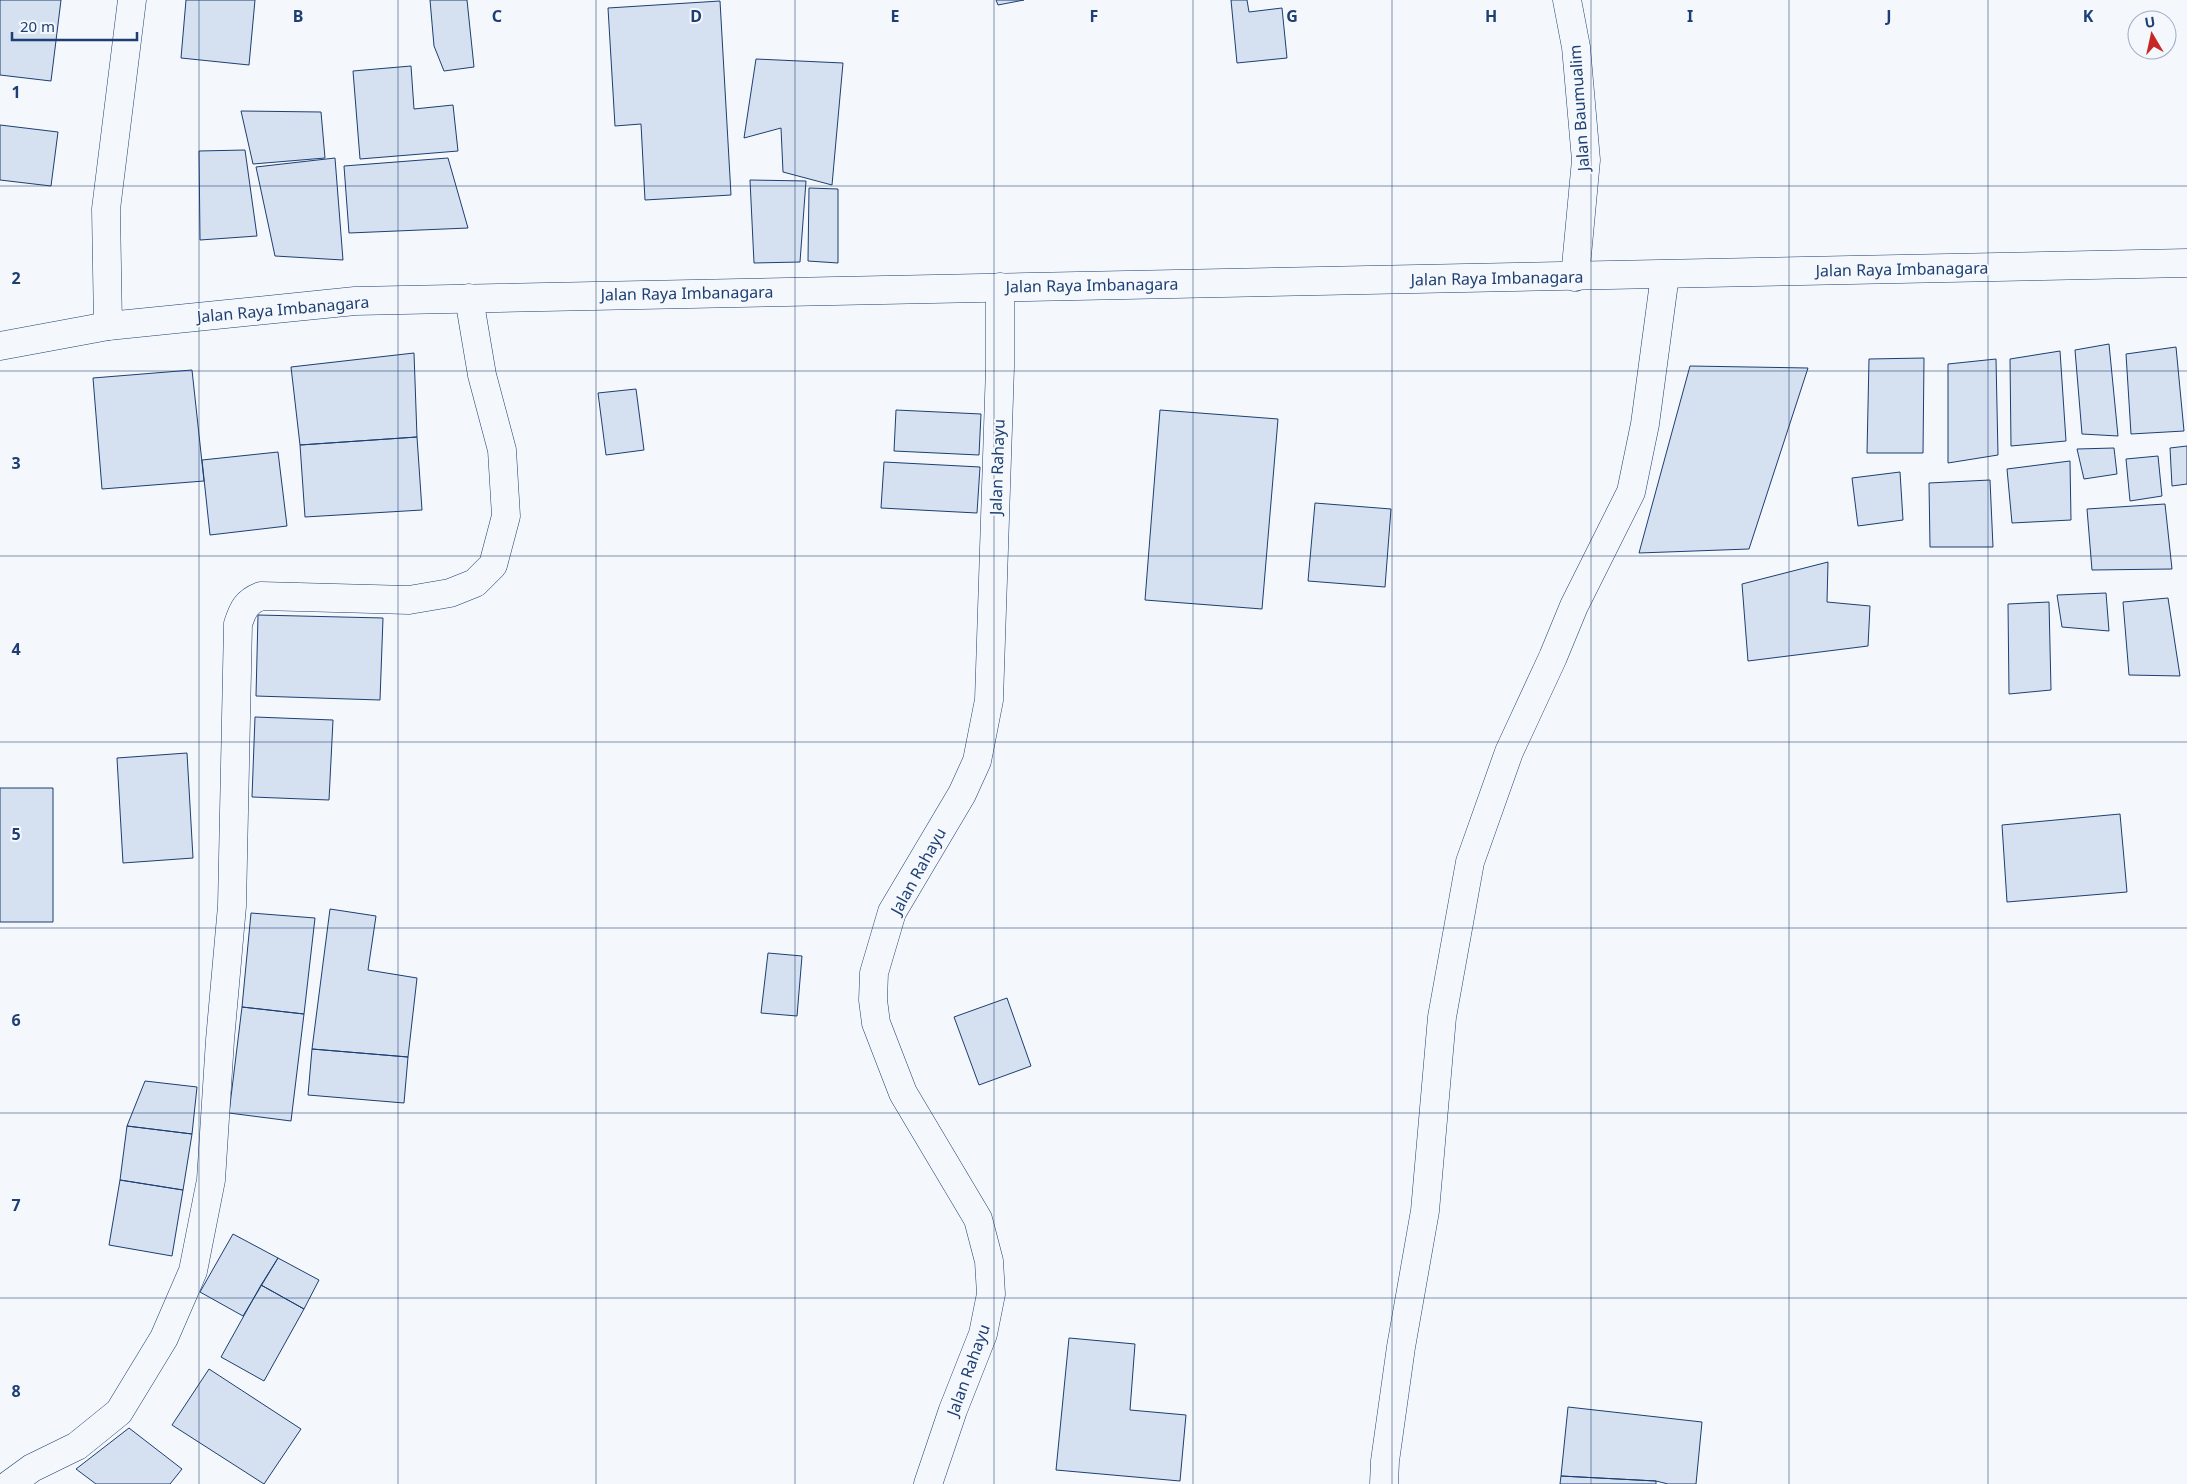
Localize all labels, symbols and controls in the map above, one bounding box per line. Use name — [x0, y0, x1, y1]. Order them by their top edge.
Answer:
text: B — [293, 5, 303, 27]
text: C — [492, 5, 502, 27]
text: D — [690, 5, 702, 27]
text: E — [891, 5, 900, 27]
text: F — [1090, 5, 1098, 27]
text: G — [1286, 5, 1298, 27]
text: H — [1485, 5, 1497, 27]
text: I — [1687, 5, 1693, 27]
text: J — [1884, 5, 1892, 27]
text: K — [2083, 5, 2094, 27]
scale bar — [12, 10, 138, 42]
north arrow — [2127, 10, 2177, 60]
text: U — [2143, 11, 2157, 32]
text: 20 m — [20, 16, 55, 36]
street label: Jalan Baumualim — [1564, 44, 1595, 174]
text: 1 — [11, 81, 21, 103]
street label: Jalan Raya Imbanagara — [1813, 256, 1989, 282]
street label: Jalan Raya Imbanagara — [1408, 265, 1584, 291]
text: 2 — [11, 267, 21, 289]
street label: Jalan Raya Imbanagara — [1003, 272, 1179, 298]
street label: Jalan Raya Imbanagara — [598, 280, 774, 306]
street label: Jalan Raya Imbanagara — [194, 291, 370, 328]
street label: Jalan Rahayu — [984, 418, 1010, 518]
text: 3 — [11, 452, 21, 474]
text: 4 — [11, 638, 21, 660]
text: 5 — [11, 823, 21, 845]
street label: Jalan Rahayu — [884, 824, 951, 920]
text: 6 — [11, 1009, 21, 1031]
text: 7 — [11, 1194, 21, 1216]
street label: Jalan Rahayu — [941, 1321, 995, 1421]
text: 8 — [11, 1380, 21, 1402]

